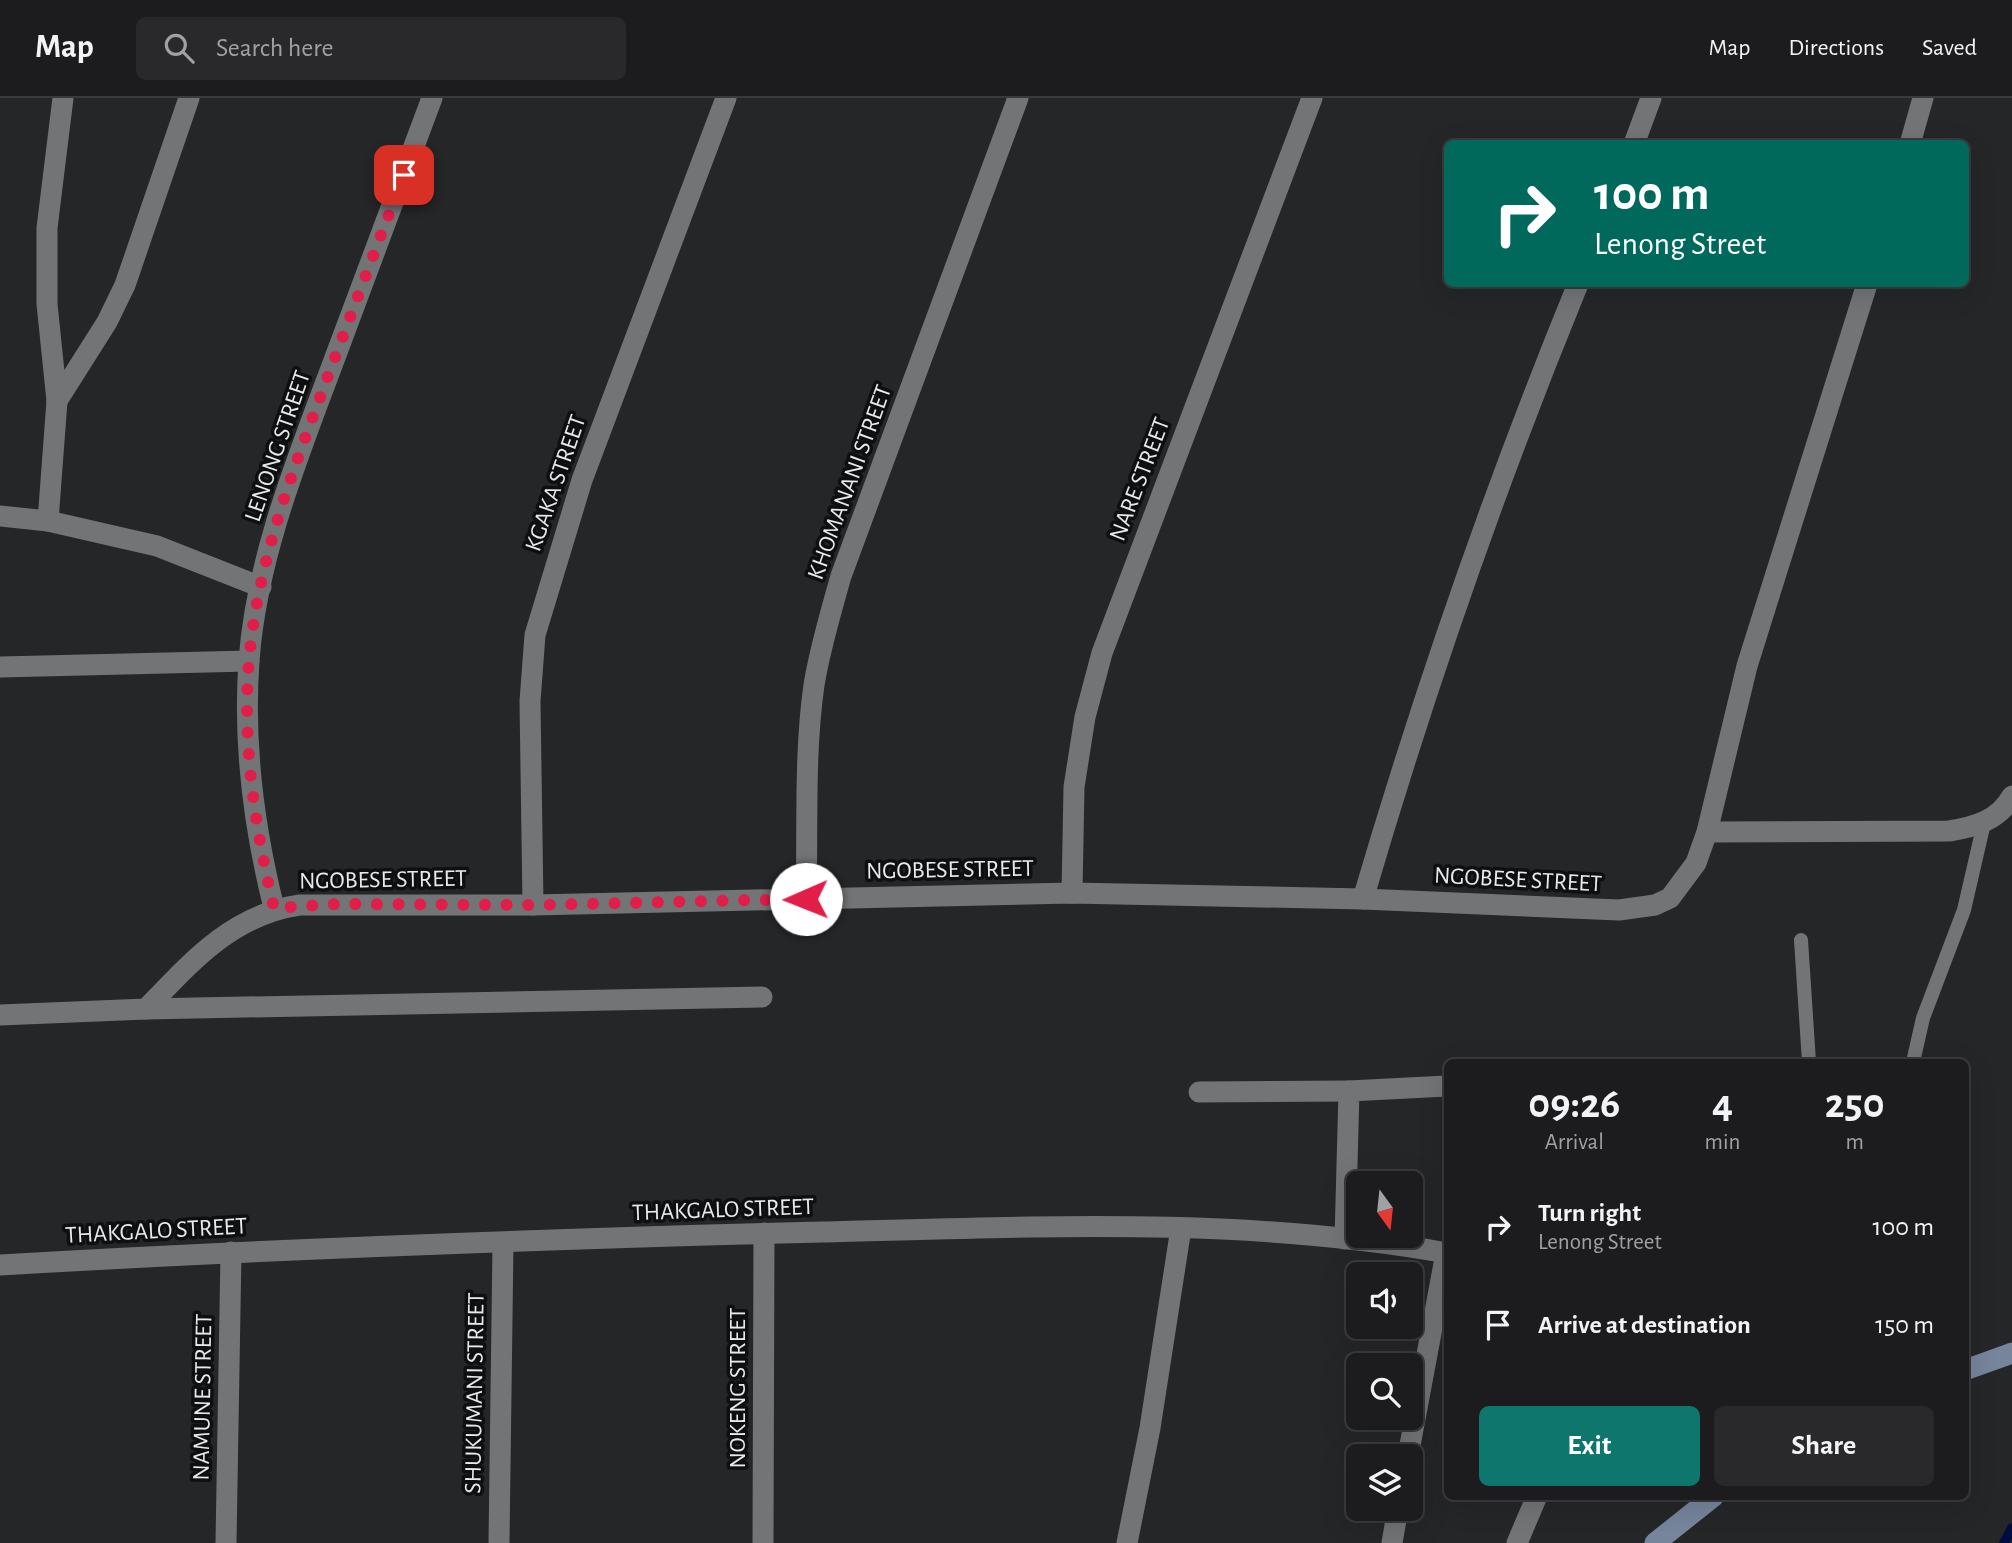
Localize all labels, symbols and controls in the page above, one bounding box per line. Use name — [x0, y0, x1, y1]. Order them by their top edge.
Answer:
search box — [136, 17, 626, 80]
icon: search — [160, 29, 198, 67]
text: Map — [35, 31, 94, 64]
text: Search here — [216, 35, 334, 61]
text: Map — [1708, 36, 1750, 60]
text: Directions — [1788, 36, 1884, 60]
text: Saved — [1922, 36, 1977, 60]
pin — [374, 145, 434, 205]
icon: arrive — [385, 156, 423, 194]
icon: right — [1479, 168, 1570, 259]
text: 100 m — [1594, 170, 1710, 219]
text: Lenong Street — [1594, 228, 1766, 260]
street label: LENONG STREET — [241, 367, 315, 525]
street label: KHOMANANI STREET — [804, 382, 896, 583]
street label: KGAKA STREET — [521, 412, 591, 555]
street label: NARE STREET — [1105, 414, 1175, 544]
street label: NGOBESE STREET — [866, 857, 1034, 883]
position arrow — [769, 862, 843, 936]
street label: NGOBESE STREET — [1434, 864, 1603, 896]
street label: NGOBESE STREET — [299, 867, 467, 893]
text: 09:26 — [1528, 1083, 1620, 1125]
text: 4 — [1712, 1083, 1733, 1125]
text: 250 — [1825, 1083, 1885, 1125]
text: Arrival — [1545, 1131, 1604, 1154]
text: min — [1705, 1131, 1740, 1154]
text: m — [1845, 1131, 1864, 1154]
north arrow — [1346, 1171, 1423, 1248]
map controls — [1346, 1171, 1423, 1521]
street label: THAKGALO STREET — [632, 1195, 815, 1225]
text: Turn right — [1538, 1200, 1641, 1226]
icon: right — [1479, 1208, 1517, 1246]
street label: THAKGALO STREET — [64, 1214, 248, 1248]
text: 100 m — [1873, 1214, 1934, 1240]
text: Lenong Street — [1538, 1231, 1662, 1254]
button: sound — [1346, 1262, 1423, 1339]
street label: SHUKUMANI STREET — [461, 1292, 489, 1494]
icon: arrive — [1479, 1306, 1517, 1344]
street label: NOKENG STREET — [726, 1307, 750, 1469]
text: Arrive at destination — [1538, 1312, 1751, 1338]
text: 150 m — [1875, 1312, 1934, 1338]
street label: NAMUNE STREET — [190, 1313, 216, 1481]
button: search — [1346, 1353, 1423, 1430]
button: Exit — [1479, 1406, 1700, 1486]
button: Share — [1714, 1406, 1934, 1486]
button: layers — [1346, 1444, 1423, 1521]

